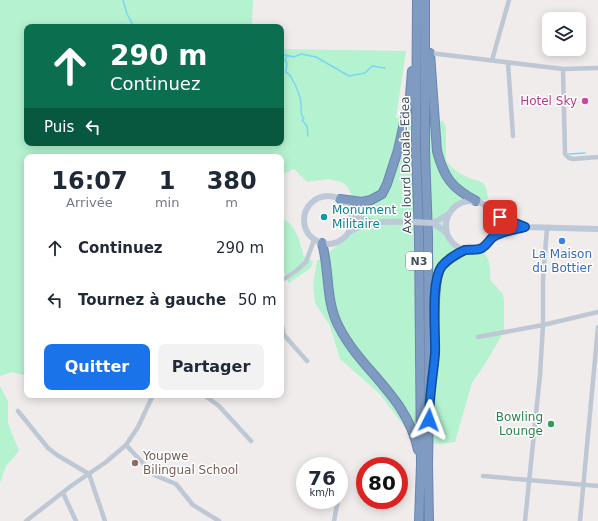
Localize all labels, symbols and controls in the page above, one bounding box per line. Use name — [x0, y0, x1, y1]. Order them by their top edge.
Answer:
map controls — [542, 12, 586, 56]
button: layers — [542, 12, 586, 56]
text: 290 m — [110, 39, 207, 72]
icon: ahead — [44, 40, 96, 92]
text: Continuez — [110, 73, 200, 94]
place label: Hotel Sky — [520, 94, 577, 108]
street label: Axe lourd Douala-Edea — [398, 96, 414, 234]
marker: Hotel Sky — [580, 96, 590, 106]
icon: left — [82, 116, 104, 138]
text: Puis — [44, 118, 74, 136]
text: 16:07 — [51, 167, 128, 195]
text: 1 — [159, 167, 175, 195]
text: 380 — [207, 167, 257, 195]
text: Arrivée — [66, 195, 113, 210]
text: min — [155, 195, 179, 210]
text: m — [225, 195, 238, 210]
pin — [483, 200, 517, 234]
place label: Monument Militaire — [332, 203, 397, 231]
icon: arrive — [489, 206, 511, 228]
marker: Monument Militaire — [319, 212, 329, 222]
marker: La Maison du Bottier — [557, 236, 567, 246]
icon: ahead — [44, 237, 66, 259]
text: Continuez — [78, 239, 163, 257]
text: 290 m — [216, 239, 264, 257]
place label: La Maison du Bottier — [532, 247, 592, 275]
road number: N3 — [406, 252, 432, 270]
icon: left — [44, 289, 66, 311]
text: Tournez à gauche — [78, 291, 226, 309]
text: 50 m — [238, 291, 277, 309]
button: Quitter — [44, 344, 150, 390]
button: Partager — [158, 344, 264, 390]
position arrow — [408, 399, 450, 441]
place label: Bowling Lounge — [496, 410, 543, 438]
marker: Bowling Lounge — [546, 419, 556, 429]
place label: Youpwe Bilingual School — [142, 449, 238, 477]
speed limit sign: 80 — [356, 457, 408, 509]
marker: Youpwe Bilingual School — [130, 458, 140, 468]
text: 76 — [308, 466, 336, 490]
text: km/h — [309, 487, 335, 498]

